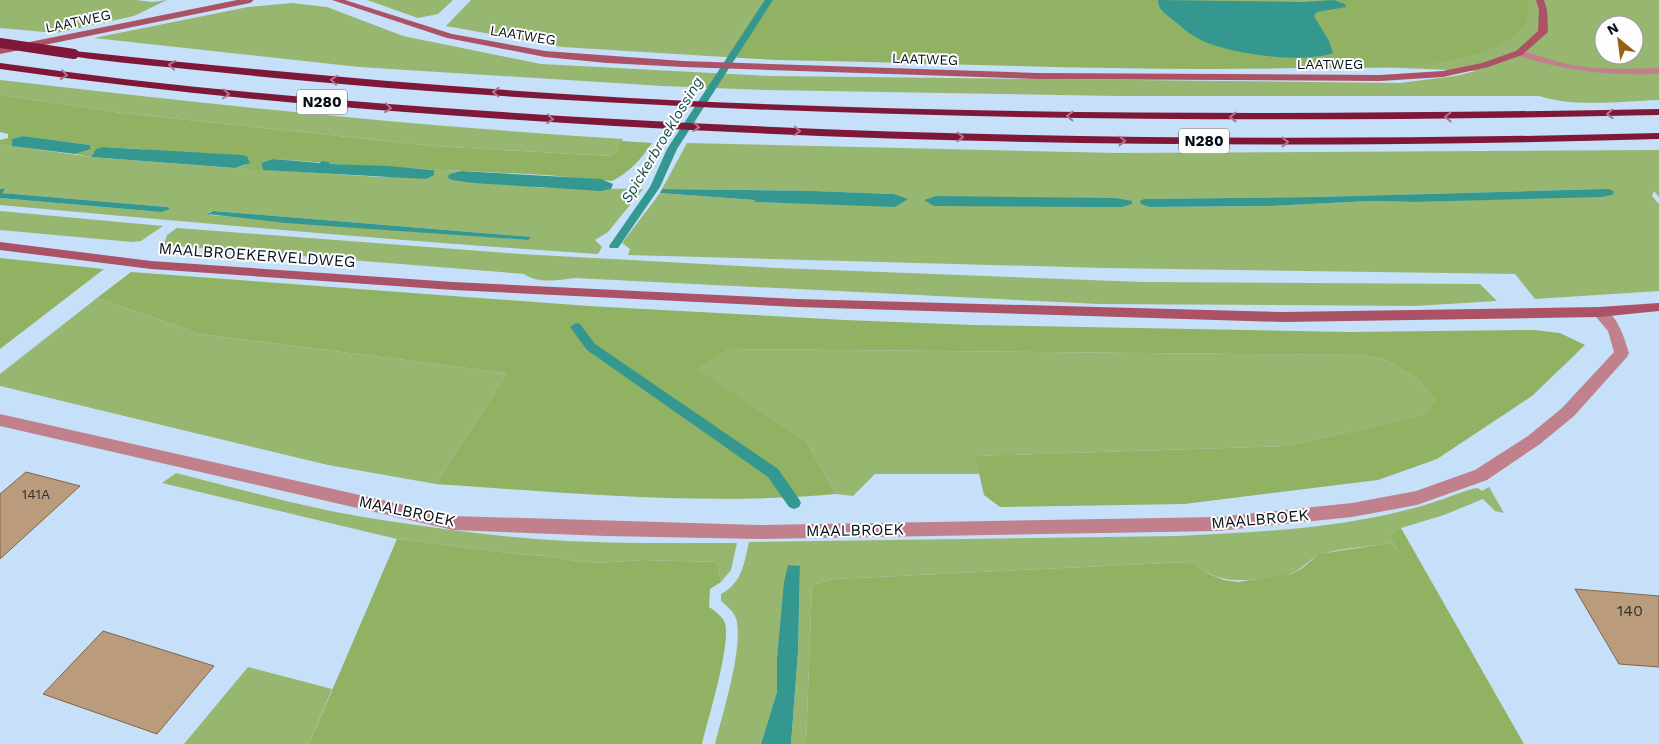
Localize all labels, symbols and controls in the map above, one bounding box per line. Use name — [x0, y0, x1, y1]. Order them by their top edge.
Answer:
street label: LAATWEG — [44, 6, 112, 36]
north arrow — [1594, 15, 1644, 65]
text: N — [1604, 19, 1621, 38]
street label: LAATWEG — [489, 22, 557, 48]
street label: LAATWEG — [892, 50, 958, 68]
street label: LAATWEG — [1297, 56, 1363, 72]
one-way arrow — [168, 60, 176, 71]
one-way arrow — [61, 69, 69, 80]
water label: Spickerbroeklossing — [617, 74, 707, 206]
one-way arrow — [330, 75, 338, 86]
one-way arrow — [492, 87, 500, 98]
one-way arrow — [222, 88, 230, 99]
road number: N280 — [297, 90, 347, 114]
one-way arrow — [384, 102, 392, 113]
one-way arrow — [1606, 108, 1614, 119]
one-way arrow — [1066, 111, 1074, 121]
one-way arrow — [1229, 112, 1237, 123]
one-way arrow — [1444, 112, 1452, 122]
one-way arrow — [546, 113, 554, 124]
one-way arrow — [692, 122, 700, 132]
one-way arrow — [794, 126, 802, 137]
road number: N280 — [1179, 128, 1229, 154]
one-way arrow — [956, 132, 964, 143]
one-way arrow — [1118, 135, 1126, 146]
one-way arrow — [1281, 137, 1289, 147]
street label: MAALBROEKERVELDWEG — [158, 239, 356, 271]
house number: 141A — [22, 486, 50, 502]
street label: MAALBROEK — [357, 492, 457, 531]
street label: MAALBROEK — [1210, 505, 1310, 533]
street label: MAALBROEK — [806, 520, 905, 540]
house number: 140 — [1617, 601, 1643, 620]

